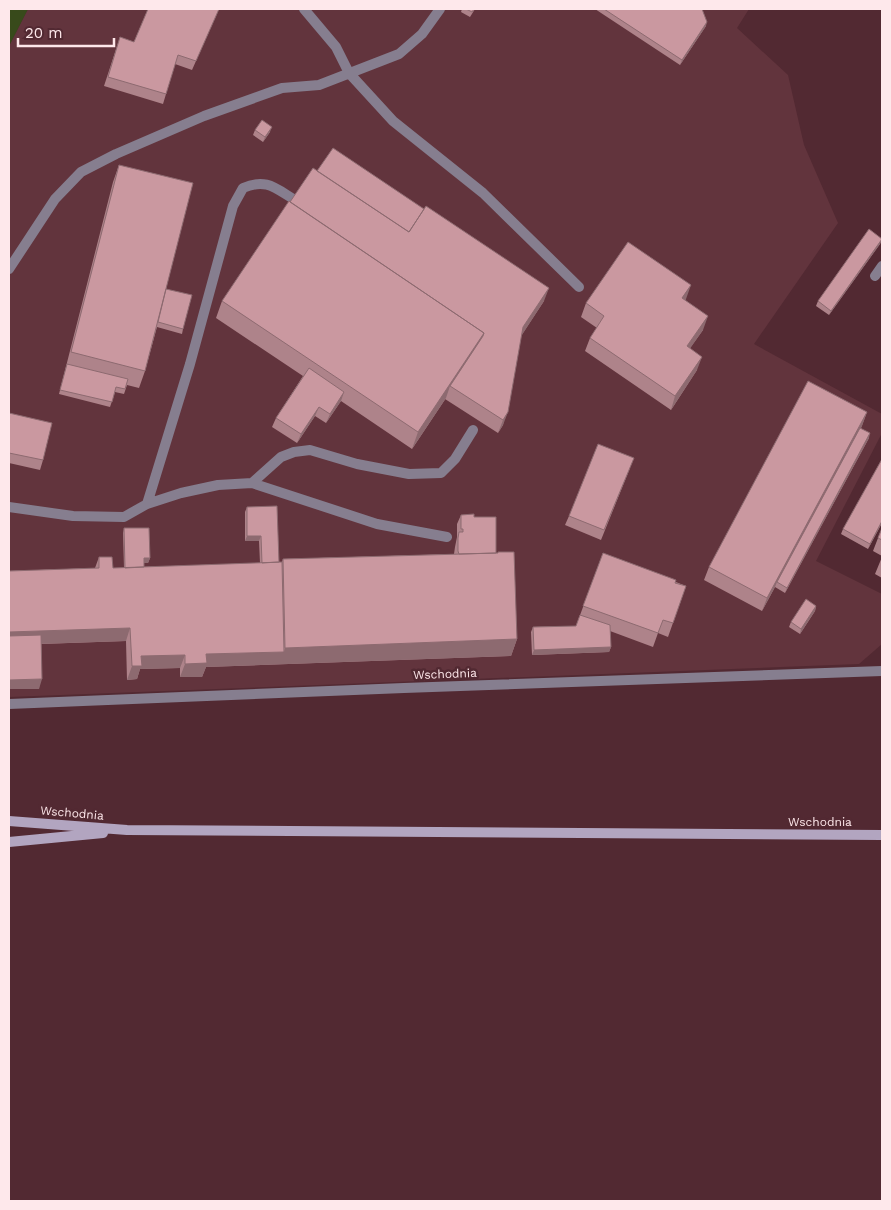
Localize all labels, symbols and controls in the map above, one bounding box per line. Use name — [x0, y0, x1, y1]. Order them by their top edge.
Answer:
scale bar — [18, 15, 114, 47]
text: 20 m — [25, 24, 63, 42]
street label: Wschodnia — [413, 666, 477, 682]
street label: Wschodnia — [40, 803, 105, 823]
street label: Wschodnia — [788, 815, 852, 829]

